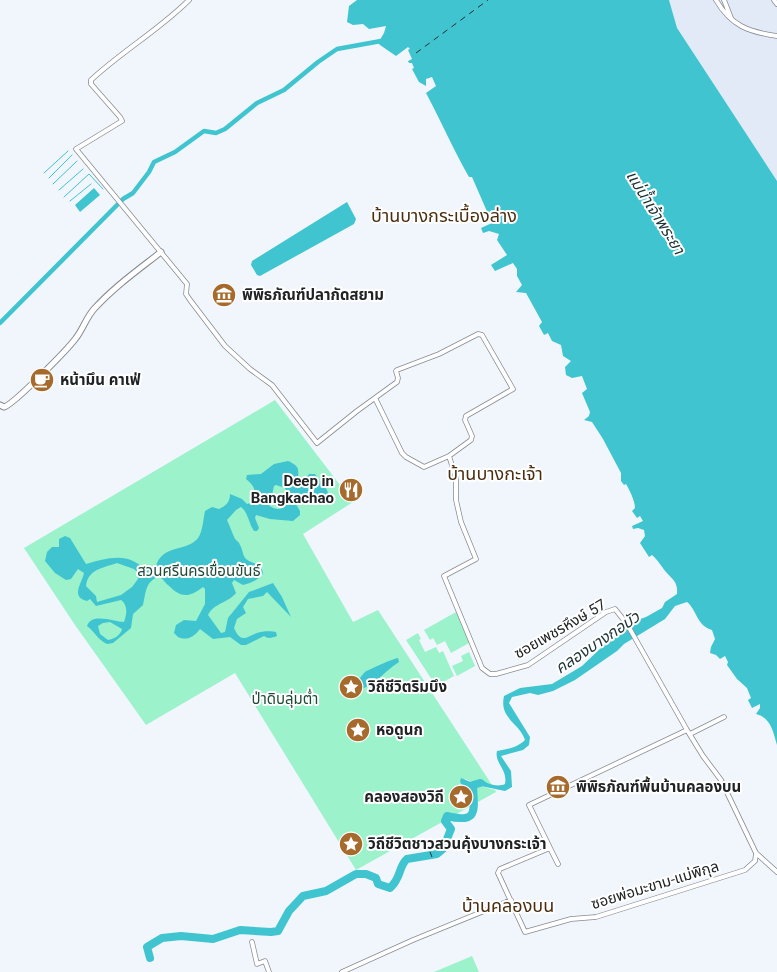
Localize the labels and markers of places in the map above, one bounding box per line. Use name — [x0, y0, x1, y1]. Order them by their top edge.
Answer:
museum icon: พิพิธภัณฑ์ปลากัดสยาม — [211, 282, 237, 308]
place label: พิพิธภัณฑ์ปลากัดสยาม — [242, 286, 384, 304]
cafe icon: หน้ามึน คาเฟ่ — [29, 367, 55, 393]
place label: หน้ามึน คาเฟ่ — [60, 371, 141, 389]
place label: Deep in Bangkachao — [251, 472, 334, 507]
restaurant icon: Deep in Bangkachao — [338, 477, 364, 503]
place icon: วิถีชีวิตริมบึง — [338, 674, 364, 700]
place label: วิถีชีวิตริมบึง — [367, 678, 447, 696]
place icon: หอดูนก — [345, 717, 371, 743]
place label: หอดูนก — [376, 721, 423, 740]
museum icon: พิพิธภัณฑ์พื้นบ้านคลองบน — [545, 774, 571, 800]
place label: พิพิธภัณฑ์พื้นบ้านคลองบน — [576, 776, 741, 796]
place icon: คลองสองวิถี — [448, 784, 474, 810]
place label: คลองสองวิถี — [364, 788, 444, 806]
place icon: วิถีชีวิตชาวสวนคุ้งบางกระเจ้า — [338, 831, 364, 857]
place label: วิถีชีวิตชาวสวนคุ้งบางกระเจ้า — [367, 835, 547, 853]

